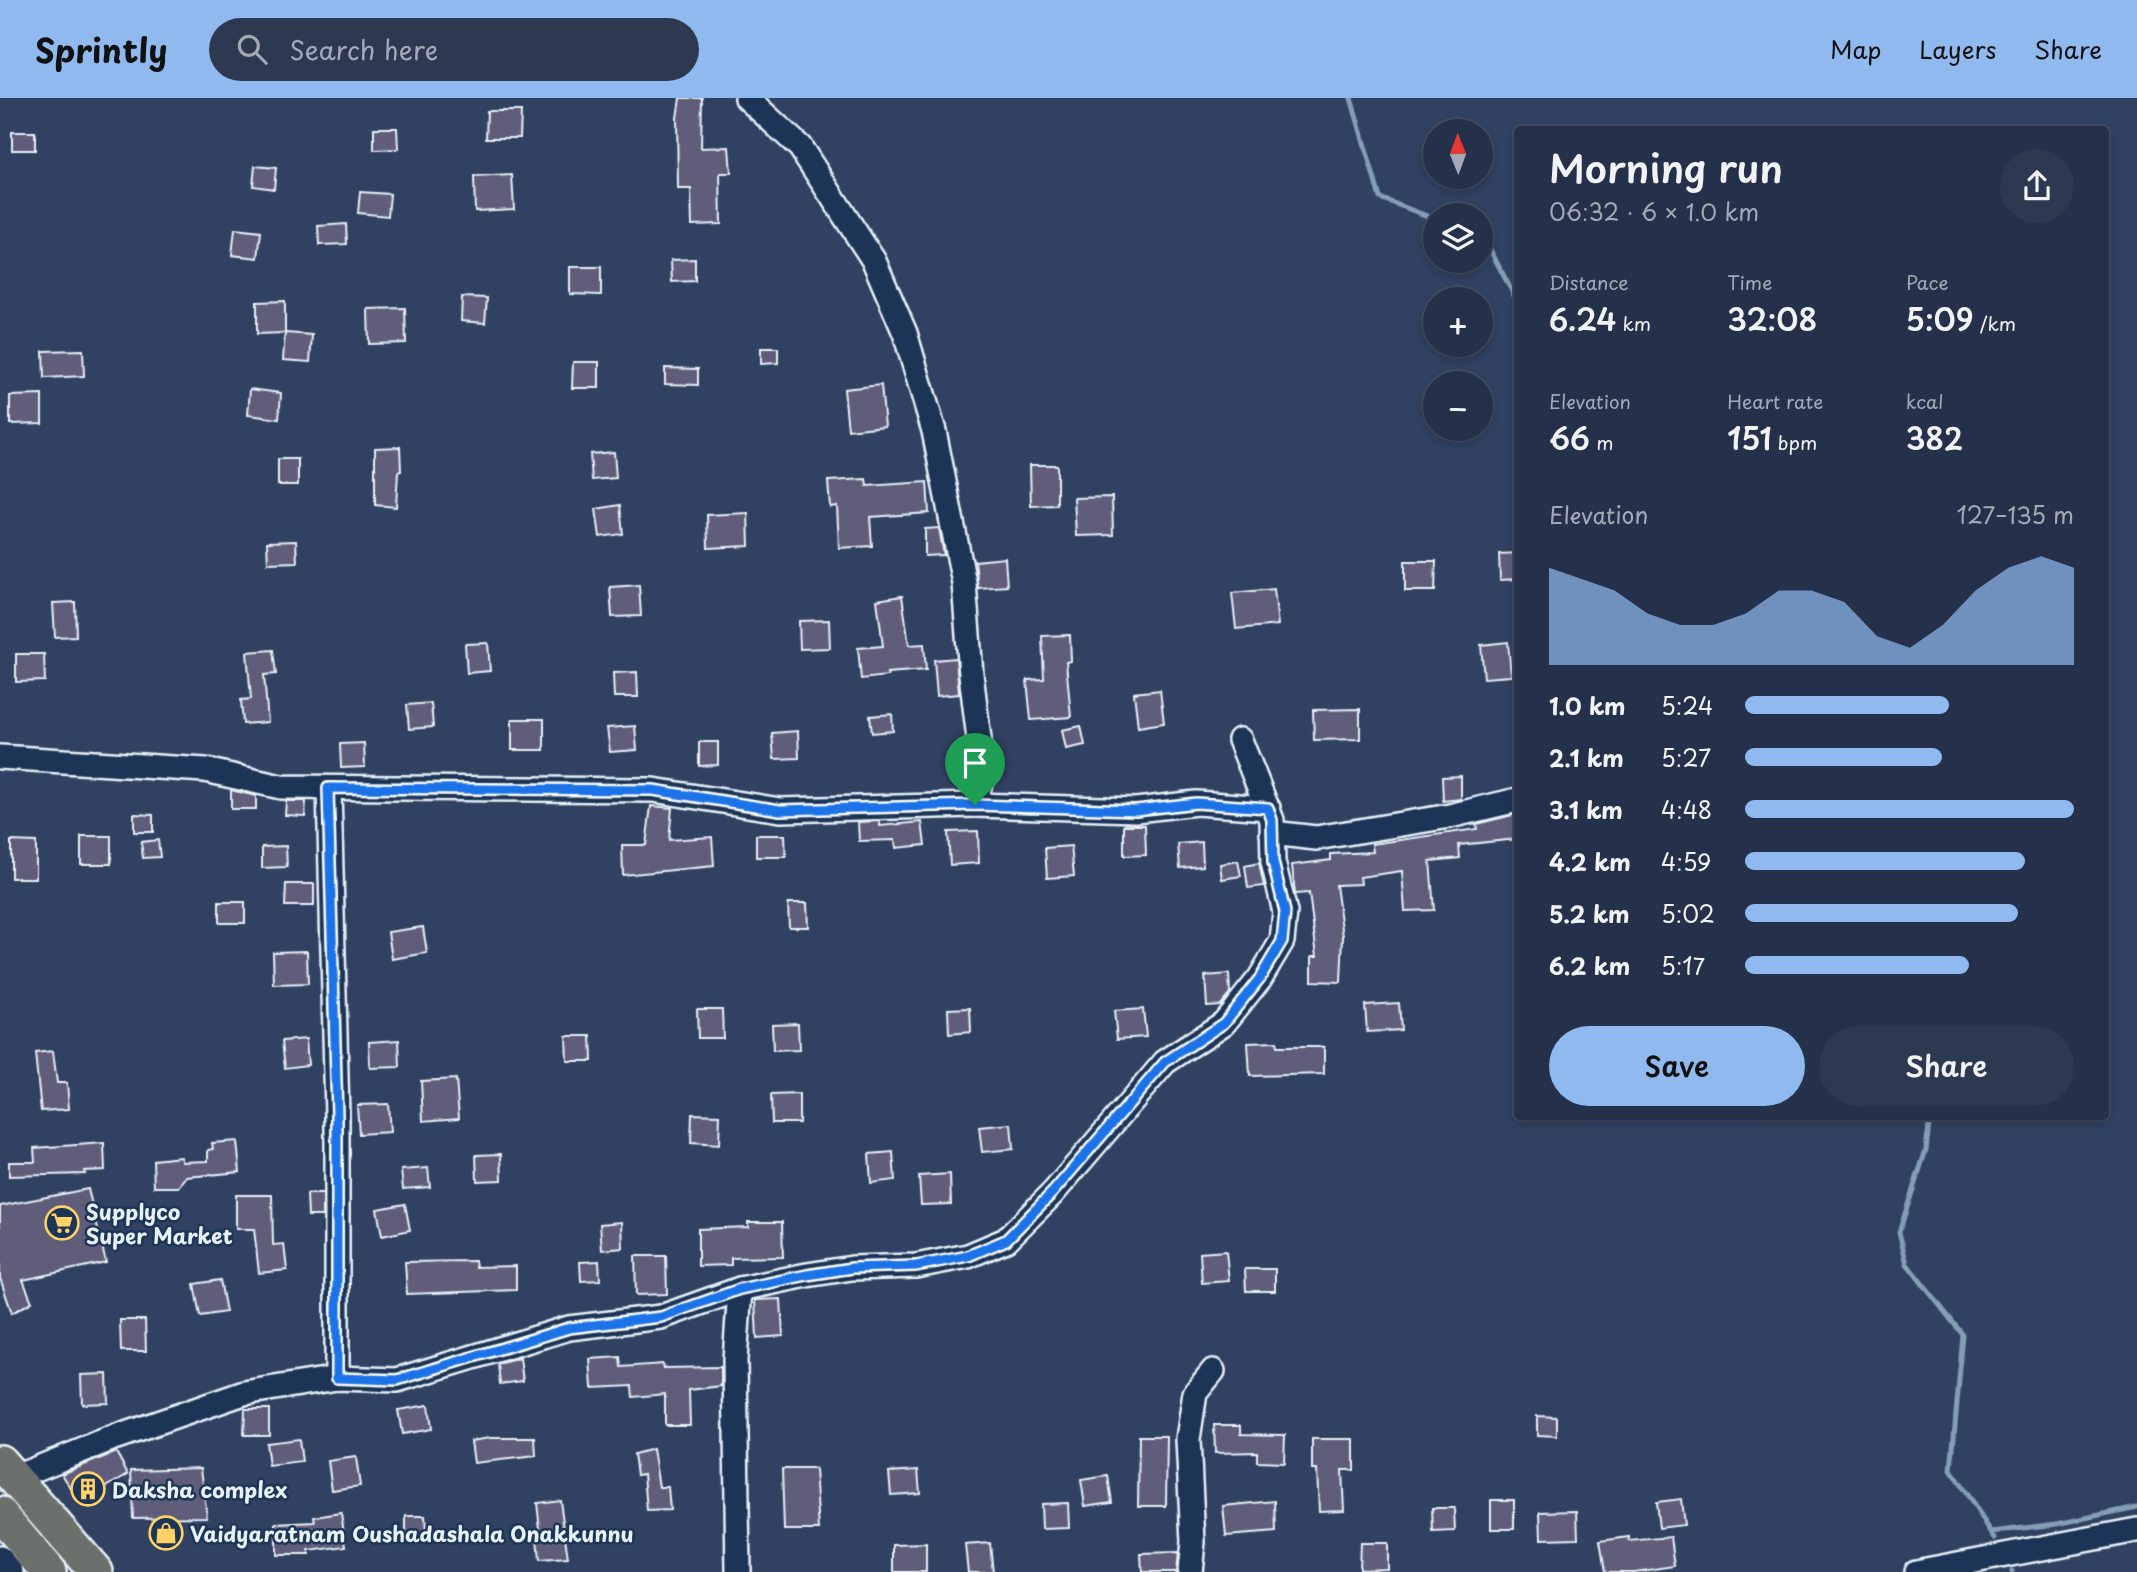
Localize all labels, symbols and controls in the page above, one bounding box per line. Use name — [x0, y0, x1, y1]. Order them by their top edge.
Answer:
search box — [209, 18, 699, 81]
text: Sprintly — [35, 24, 167, 74]
icon: search — [233, 30, 271, 68]
text: Search here — [289, 30, 438, 69]
text: Map — [1830, 31, 1881, 67]
text: Layers — [1919, 31, 1996, 67]
text: Share — [2034, 31, 2102, 67]
north arrow — [1423, 119, 1493, 189]
map controls — [1423, 119, 1493, 441]
text: Morning run — [1549, 139, 1783, 196]
button: share — [2000, 149, 2074, 223]
text: 06:32 · 6 × 1.0 km — [1549, 194, 1759, 229]
button: layers — [1423, 203, 1493, 273]
text: Distance — [1549, 268, 1629, 296]
text: Time — [1727, 268, 1772, 296]
text: Pace — [1906, 268, 1949, 296]
button: + — [1423, 287, 1493, 357]
text: 6.24 — [1549, 296, 1616, 341]
text: 32:08 — [1727, 296, 1817, 341]
text: 5:09 — [1906, 296, 1974, 341]
text: km — [1616, 309, 1651, 337]
text: /km — [1974, 309, 2016, 337]
button: − — [1423, 371, 1493, 441]
text: Elevation — [1549, 387, 1631, 415]
text: Heart rate — [1727, 387, 1823, 415]
text: kcal — [1906, 387, 1944, 415]
text: 66 — [1549, 415, 1590, 460]
text: 151 — [1727, 415, 1772, 460]
text: 382 — [1906, 415, 1963, 460]
text: m — [1590, 428, 1613, 456]
text: bpm — [1772, 428, 1817, 456]
text: Elevation — [1549, 497, 1648, 532]
text: 127–135 m — [1956, 497, 2074, 532]
text: 1.0 km — [1549, 688, 1626, 723]
text: 5:24 — [1661, 688, 1713, 723]
pin — [945, 733, 1005, 805]
text: 2.1 km — [1549, 740, 1624, 775]
text: 5:27 — [1661, 740, 1711, 775]
icon: arrive — [956, 744, 994, 782]
text: 3.1 km — [1549, 792, 1623, 827]
text: 4:48 — [1661, 792, 1712, 827]
text: 4.2 km — [1549, 844, 1631, 879]
text: 4:59 — [1661, 844, 1711, 879]
text: 5.2 km — [1549, 896, 1630, 931]
text: 5:02 — [1661, 896, 1715, 931]
text: 6.2 km — [1549, 948, 1630, 983]
text: 5:17 — [1661, 948, 1705, 983]
button: Save — [1549, 1026, 1805, 1106]
button: Share — [1819, 1026, 2074, 1106]
place label: Supplyco Super Market — [86, 1195, 233, 1251]
supermarket icon: Supplyco Super Market — [43, 1204, 81, 1242]
building icon: Daksha complex — [69, 1470, 107, 1508]
place label: Daksha complex — [112, 1473, 287, 1505]
shop icon: Vaidyaratnam Oushadashala Onakkunnu — [147, 1514, 185, 1552]
place label: Vaidyaratnam Oushadashala Onakkunnu — [190, 1517, 634, 1549]

